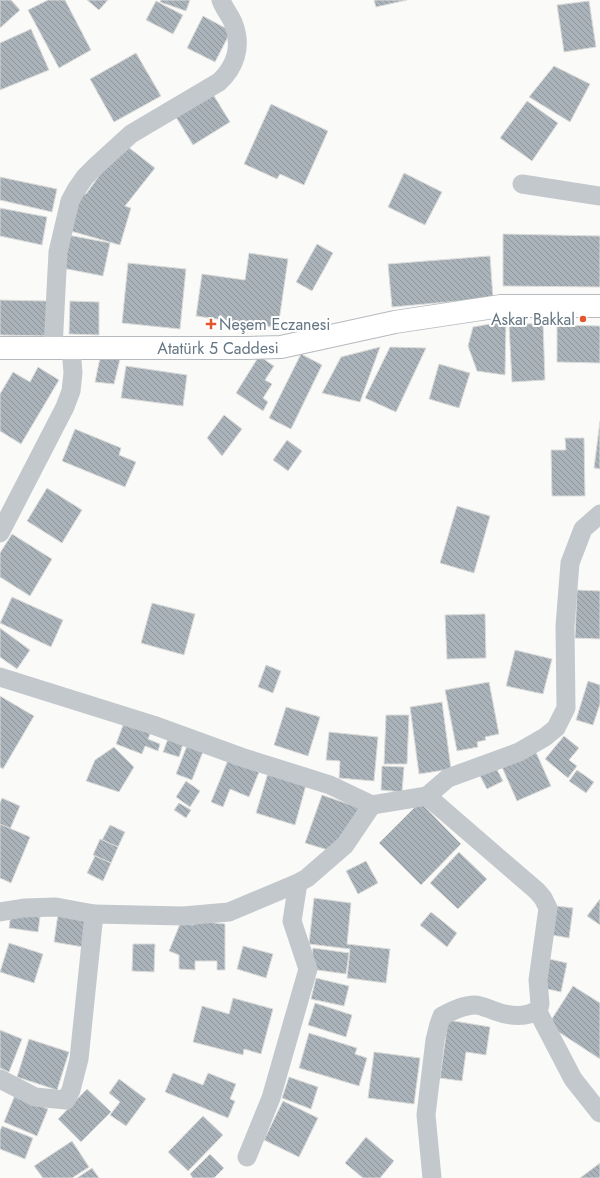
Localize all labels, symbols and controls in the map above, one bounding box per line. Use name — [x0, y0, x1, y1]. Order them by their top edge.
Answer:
place label: Askar Bakkal — [491, 308, 575, 331]
place label: Neşem Eczanesi — [219, 313, 330, 336]
marker: Askar Bakkal — [578, 314, 588, 324]
marker: Neşem Eczanesi — [206, 319, 216, 329]
street label: Atatürk 5 Caddesi — [157, 336, 279, 360]

